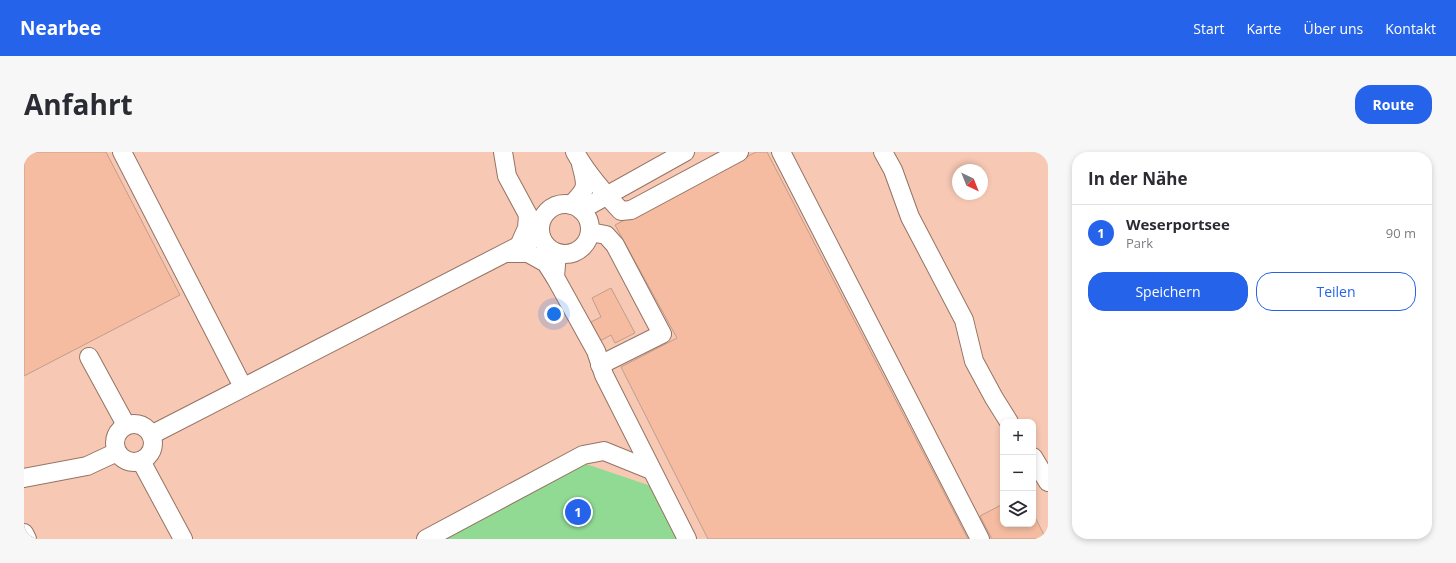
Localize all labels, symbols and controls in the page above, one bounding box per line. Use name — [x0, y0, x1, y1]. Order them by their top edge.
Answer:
text: Nearbee — [20, 15, 101, 41]
text: Start — [1193, 19, 1225, 38]
text: Karte — [1247, 19, 1281, 38]
text: Über uns — [1303, 19, 1363, 38]
text: Kontakt — [1385, 19, 1436, 38]
text: Anfahrt — [24, 85, 133, 123]
button: Route — [1355, 85, 1432, 124]
north arrow — [952, 164, 988, 200]
text: In der Nähe — [1088, 167, 1187, 190]
text: Weserportsee — [1126, 214, 1230, 234]
text: 1 — [1097, 224, 1105, 242]
text: 90 m — [1386, 224, 1416, 242]
text: Park — [1126, 234, 1153, 252]
button: Speichern — [1088, 272, 1248, 311]
button: Teilen — [1256, 272, 1416, 311]
your location — [544, 304, 564, 324]
map controls — [1000, 419, 1036, 527]
button: + — [1000, 419, 1036, 455]
button: − — [1000, 455, 1036, 491]
button: layers — [1000, 491, 1036, 527]
pin: 1 — [565, 497, 591, 527]

